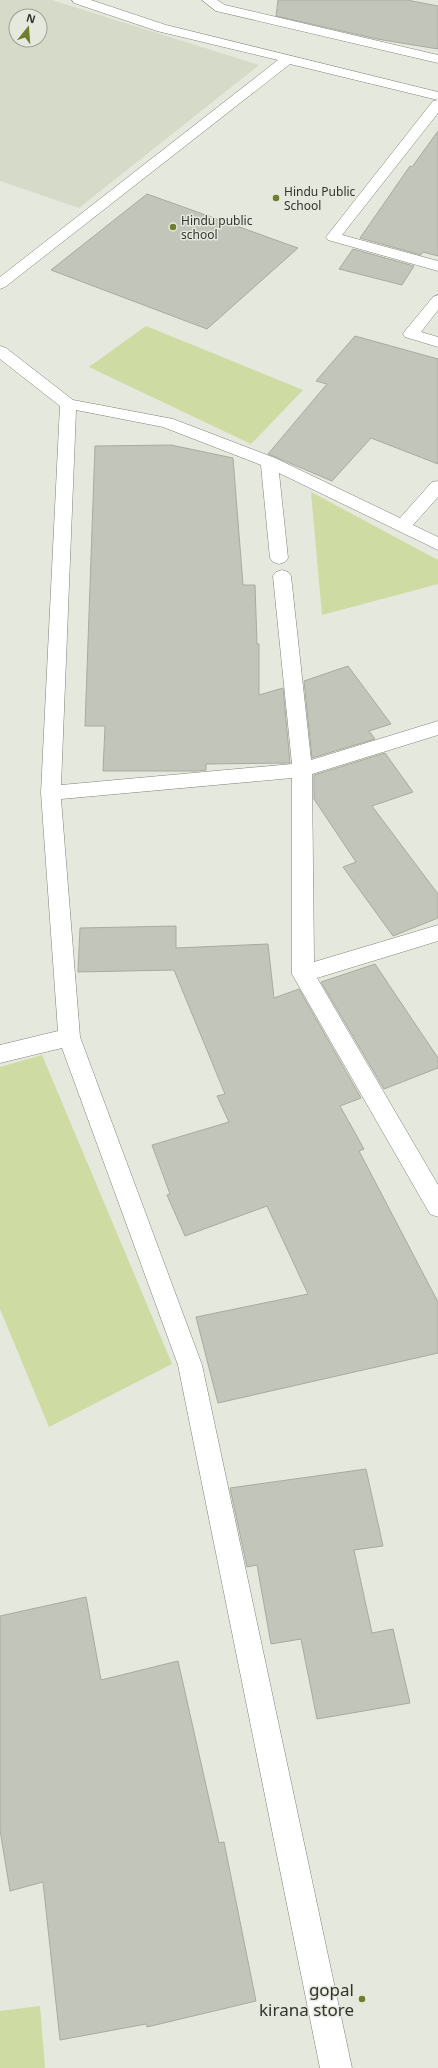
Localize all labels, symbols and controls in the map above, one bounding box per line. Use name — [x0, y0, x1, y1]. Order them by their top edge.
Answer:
north arrow — [8, 8, 48, 48]
text: N — [25, 9, 38, 26]
place label: Hindu Public School — [284, 183, 356, 214]
marker: Hindu Public School — [271, 193, 281, 203]
place label: Hindu public school — [181, 212, 253, 243]
marker: Hindu public school — [168, 222, 178, 232]
place label: gopal kirana store — [259, 1978, 354, 2021]
marker: gopal kirana store — [357, 1994, 367, 2004]

